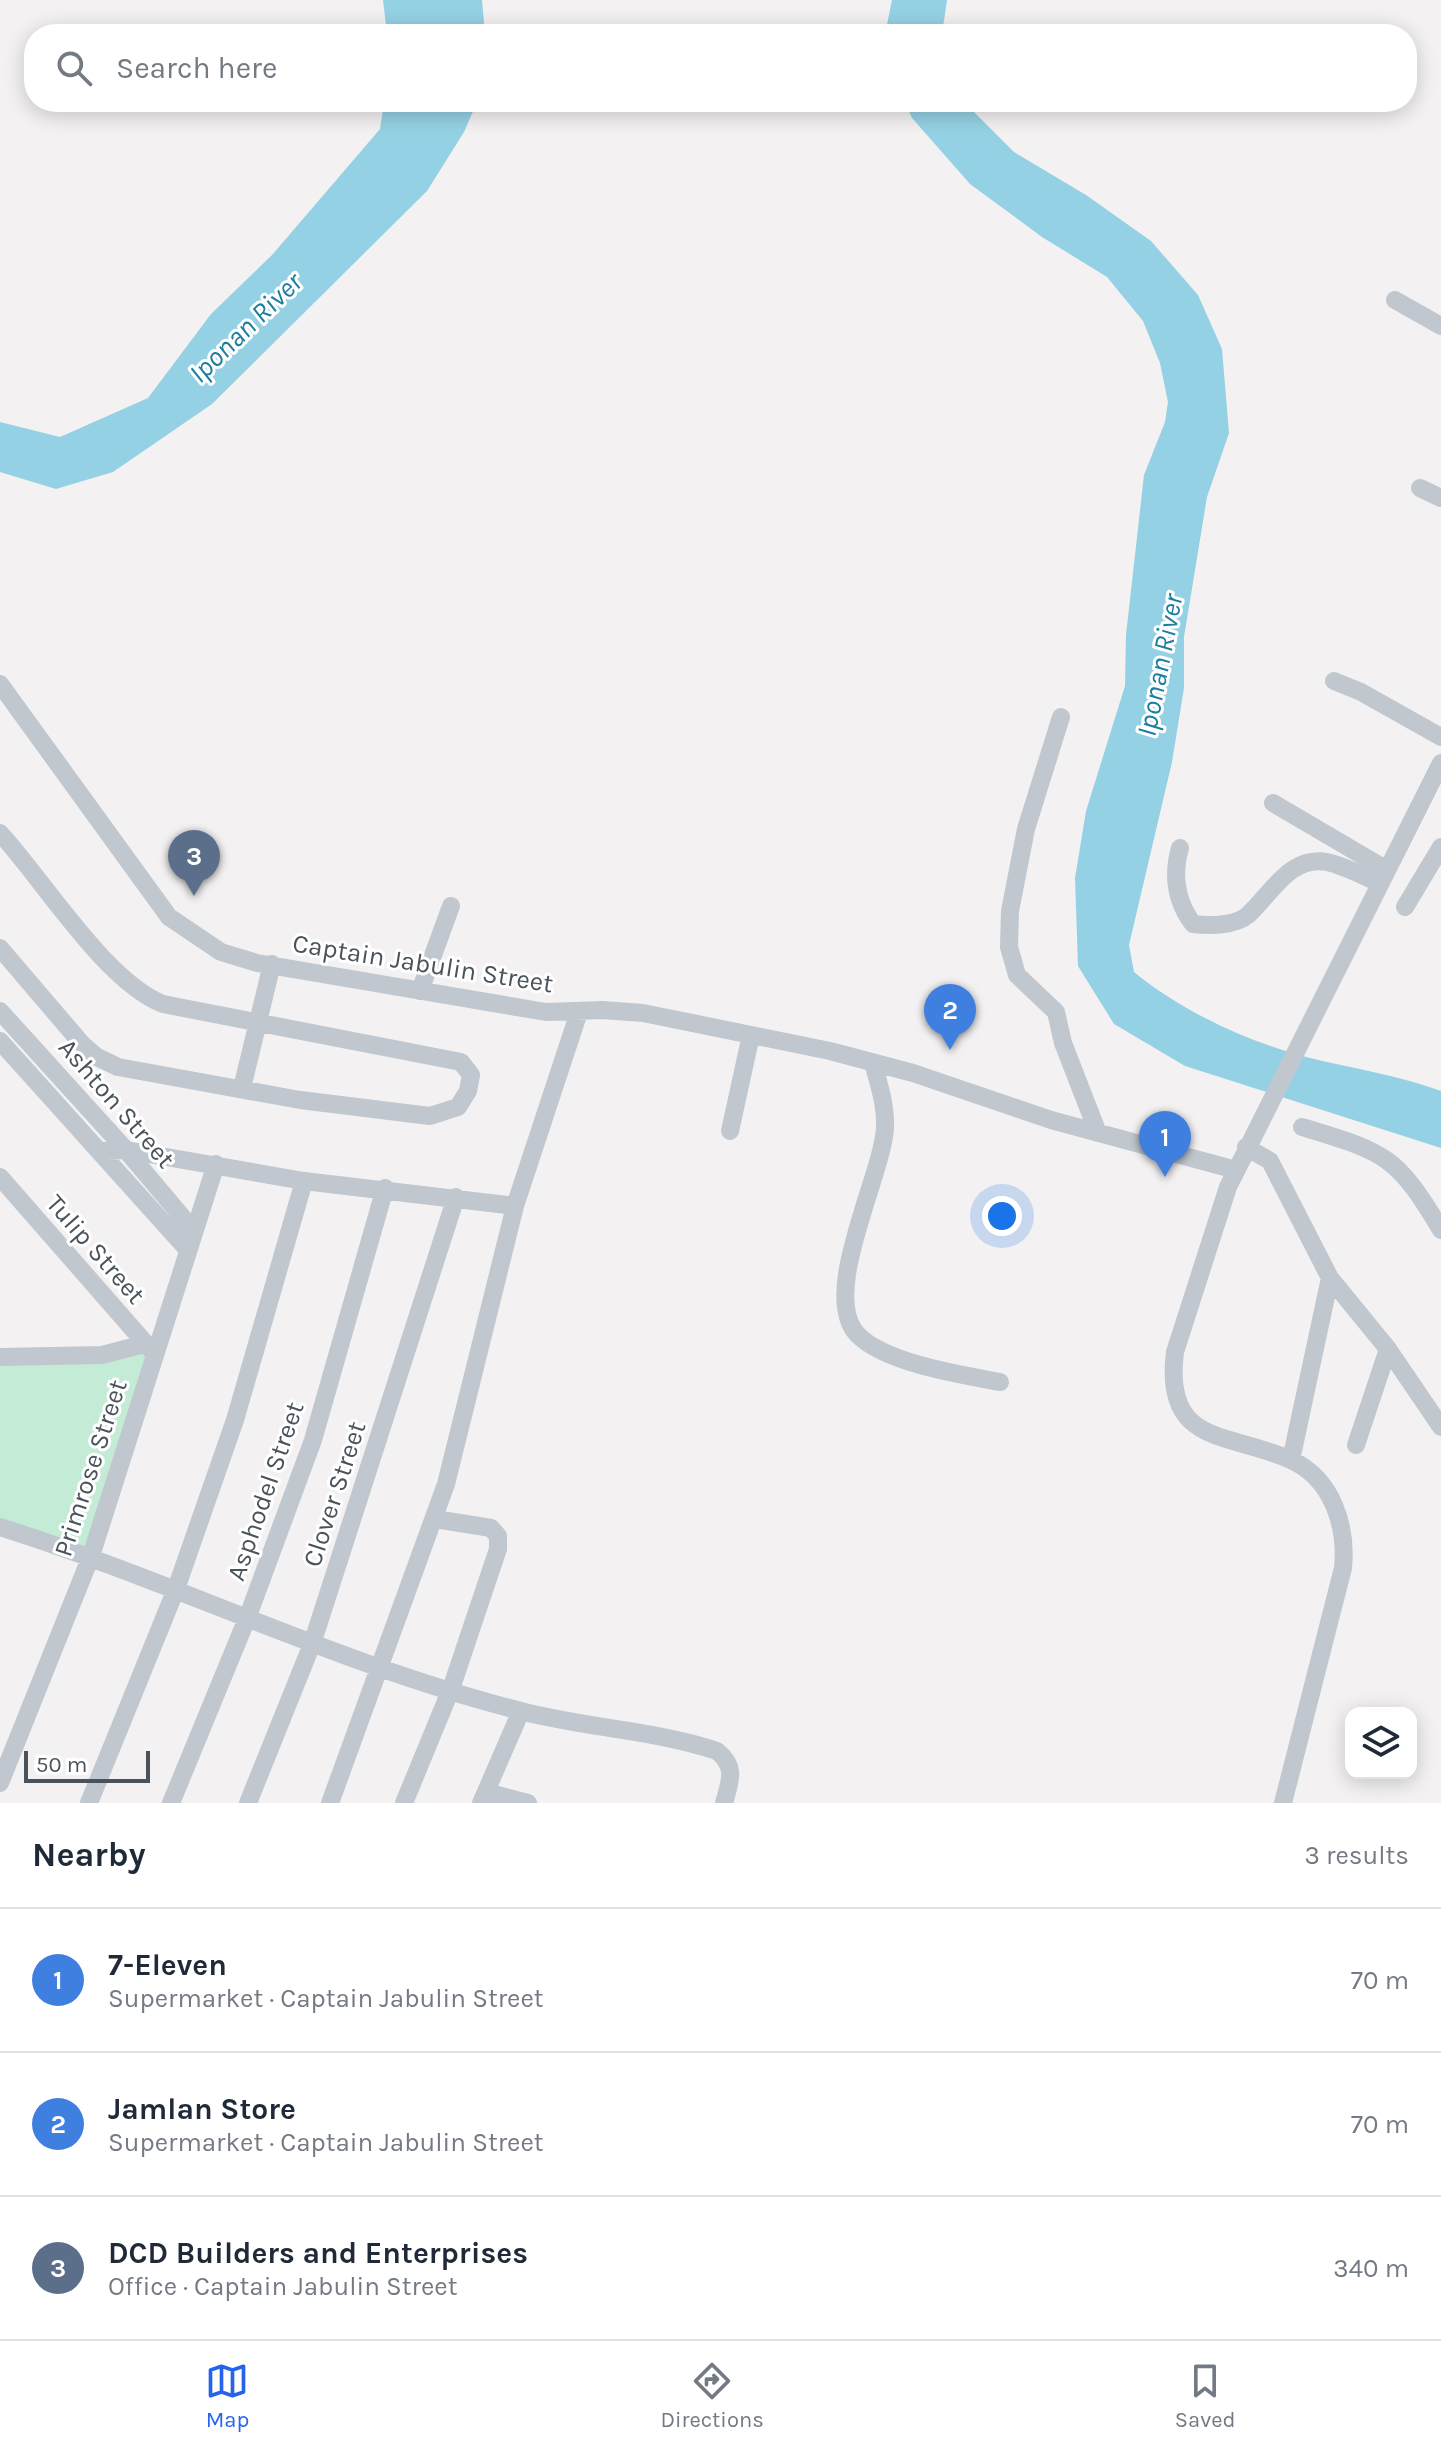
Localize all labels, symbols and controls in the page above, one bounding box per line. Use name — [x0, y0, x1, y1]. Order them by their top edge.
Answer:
search box — [24, 24, 1417, 112]
icon: search — [52, 46, 96, 90]
text: Search here — [116, 50, 277, 86]
water label: Iponan River — [182, 264, 310, 389]
water label: Iponan River — [1130, 590, 1190, 739]
pin: 3 — [168, 830, 220, 896]
street label: Captain Jabulin Street — [290, 928, 556, 999]
pin: 2 — [924, 984, 976, 1050]
street label: Ashton Street — [52, 1032, 181, 1175]
pin: 1 — [1139, 1111, 1191, 1177]
street label: Tulip Street — [40, 1188, 152, 1311]
your location — [982, 1196, 1022, 1236]
street label: Primrose Street — [47, 1376, 134, 1560]
street label: Asphodel Street — [220, 1397, 311, 1585]
street label: Clover Street — [296, 1417, 373, 1571]
map controls — [1345, 1707, 1417, 1779]
button: layers — [1345, 1707, 1417, 1779]
scale bar — [24, 1747, 150, 1783]
text: 50 m — [36, 1752, 87, 1778]
text: Nearby — [32, 1835, 146, 1875]
text: 3 results — [1305, 1840, 1409, 1871]
text: 7-Eleven — [108, 1947, 227, 1983]
text: 1 — [53, 1965, 63, 1996]
text: 70 m — [1351, 1965, 1409, 1996]
text: Supermarket · Captain Jabulin Street — [108, 1983, 544, 2014]
text: Jamlan Store — [108, 2091, 296, 2127]
text: 2 — [50, 2109, 66, 2140]
text: 70 m — [1351, 2109, 1409, 2140]
text: Supermarket · Captain Jabulin Street — [108, 2127, 544, 2158]
text: DCD Builders and Enterprises — [108, 2235, 528, 2271]
text: 3 — [50, 2253, 66, 2284]
text: 340 m — [1333, 2253, 1409, 2284]
text: Office · Captain Jabulin Street — [108, 2271, 457, 2302]
tab: Map — [205, 2359, 249, 2433]
tab: Directions — [660, 2359, 764, 2433]
tab: Saved — [1175, 2359, 1236, 2433]

